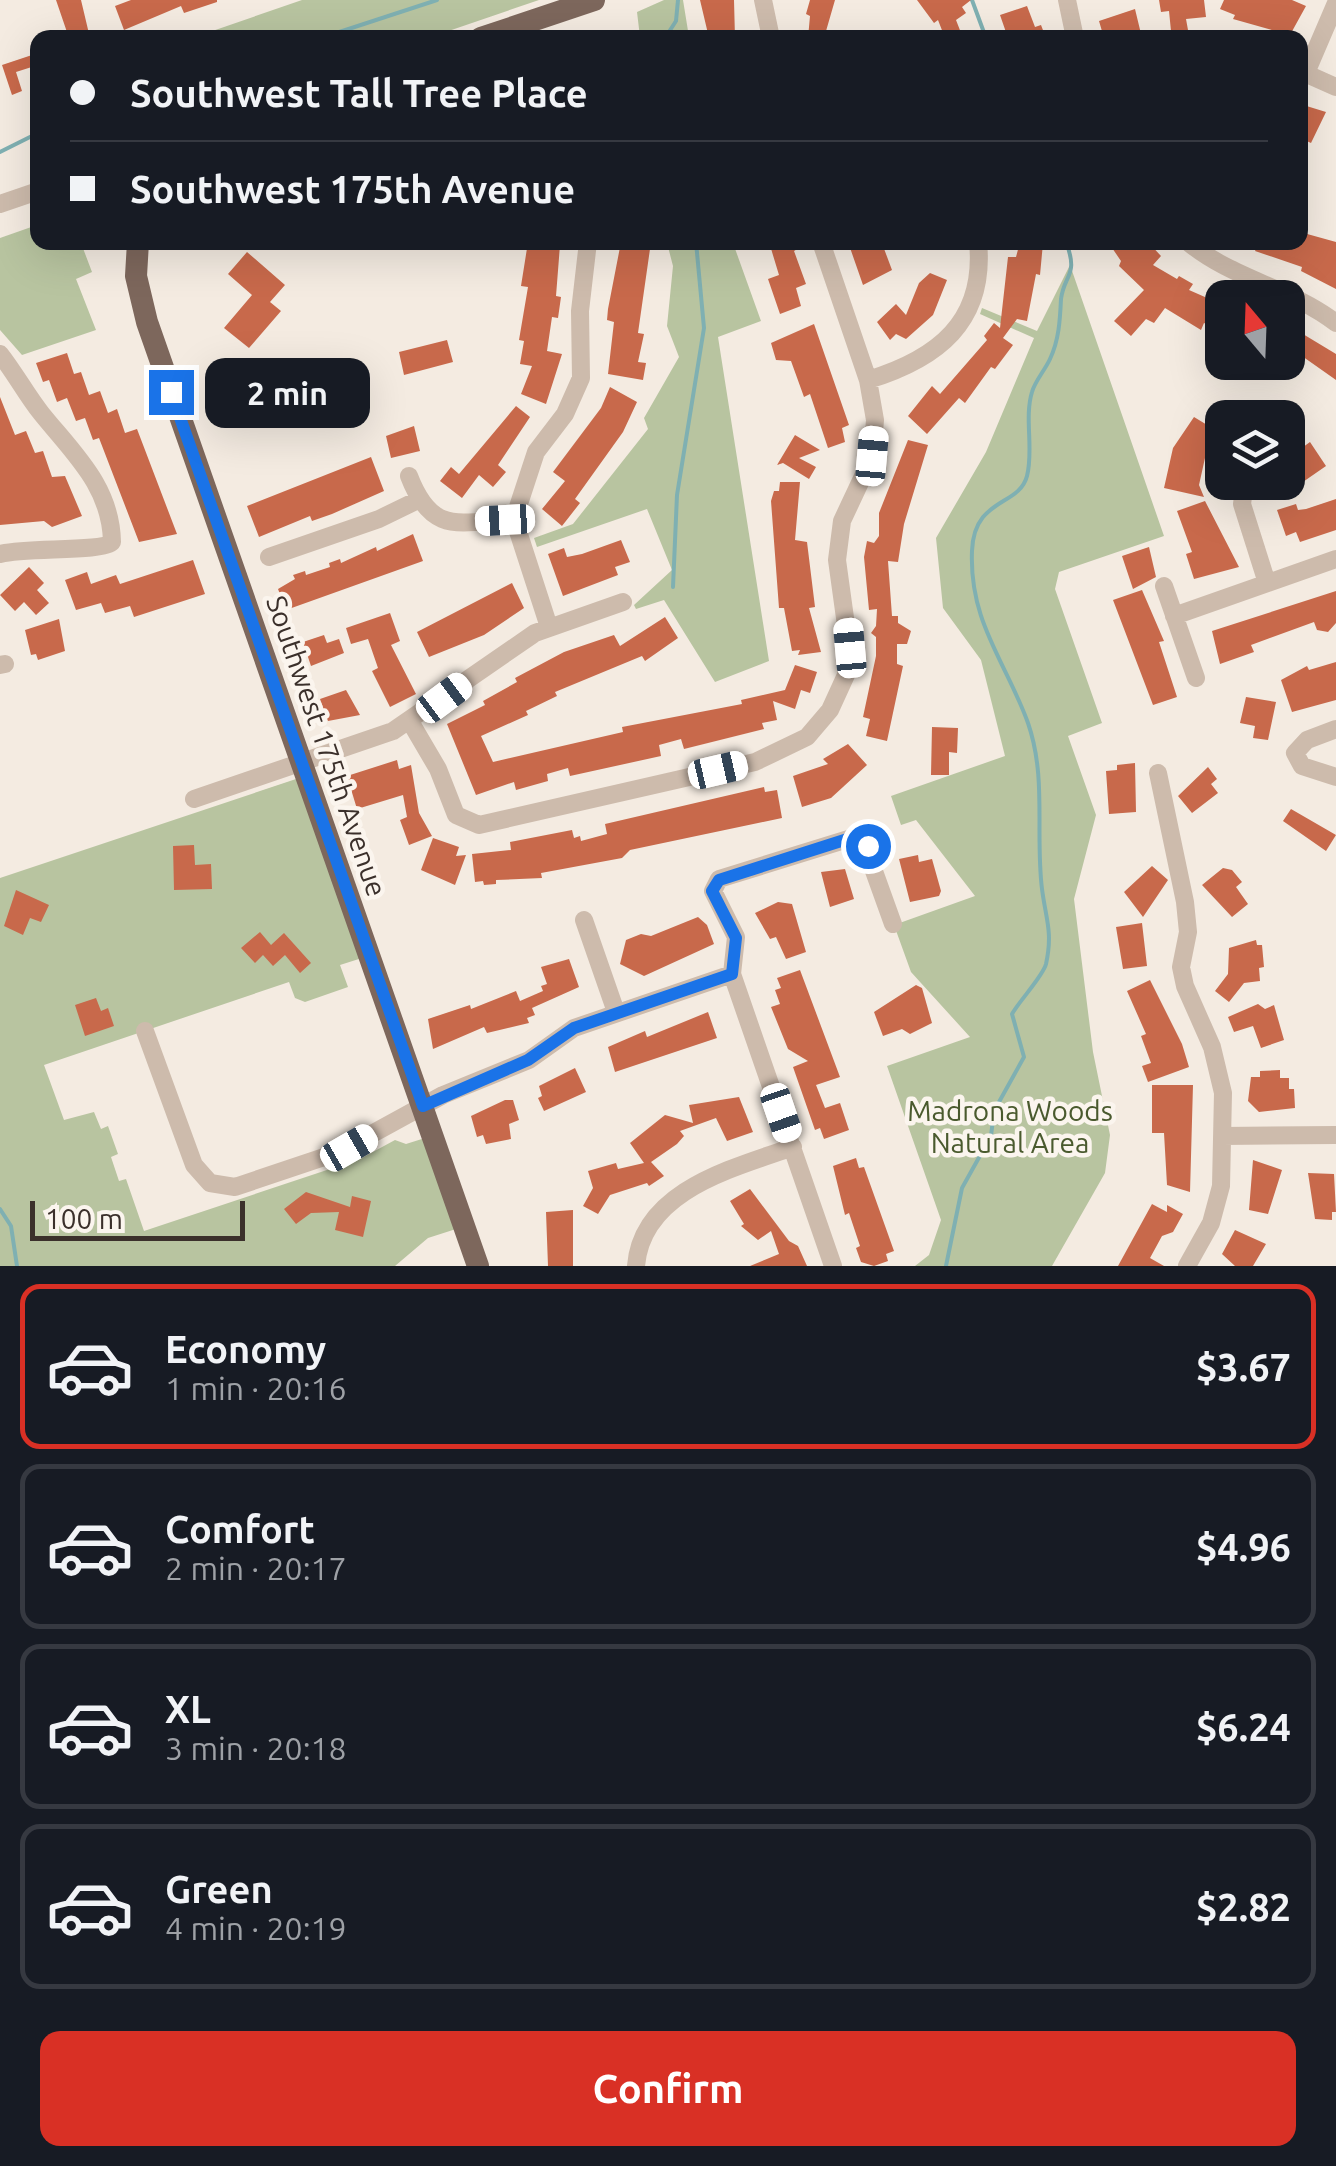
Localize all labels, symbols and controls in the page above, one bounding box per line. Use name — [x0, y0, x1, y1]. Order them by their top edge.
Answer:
text: Southwest Tall Tree Place — [130, 72, 588, 114]
text: Southwest 175th Avenue — [130, 168, 575, 210]
north arrow — [1205, 280, 1305, 380]
map controls — [1205, 280, 1305, 500]
callout: 2 min — [206, 357, 371, 427]
route end — [149, 370, 194, 415]
text: 2 min — [247, 375, 328, 411]
button: layers — [1205, 400, 1305, 500]
car — [854, 425, 890, 487]
car — [474, 503, 536, 537]
street label: Southwest 175th Avenue — [261, 592, 393, 900]
car — [832, 617, 868, 679]
car — [411, 668, 477, 728]
car — [685, 749, 751, 791]
route start — [846, 824, 891, 869]
car — [757, 1080, 805, 1146]
park label: Madrona Woods Natural Area — [907, 1095, 1113, 1158]
car — [316, 1120, 382, 1176]
scale bar — [30, 1196, 245, 1240]
text: 100 m — [45, 1203, 123, 1234]
icon: car — [45, 1322, 135, 1412]
text: Economy — [165, 1328, 326, 1370]
text: $3.67 — [1196, 1346, 1291, 1388]
text: 1 min · 20:16 — [165, 1370, 347, 1406]
icon: car — [45, 1502, 135, 1592]
text: Comfort — [165, 1508, 315, 1550]
text: $4.96 — [1196, 1526, 1291, 1568]
text: 2 min · 20:17 — [165, 1550, 347, 1586]
icon: car — [45, 1682, 135, 1772]
text: XL — [165, 1688, 211, 1730]
text: $6.24 — [1196, 1706, 1291, 1748]
text: 3 min · 20:18 — [165, 1730, 347, 1766]
icon: car — [45, 1862, 135, 1952]
text: Green — [165, 1868, 273, 1910]
text: $2.82 — [1196, 1886, 1291, 1928]
text: 4 min · 20:19 — [165, 1910, 347, 1946]
button: Confirm — [40, 2031, 1296, 2146]

